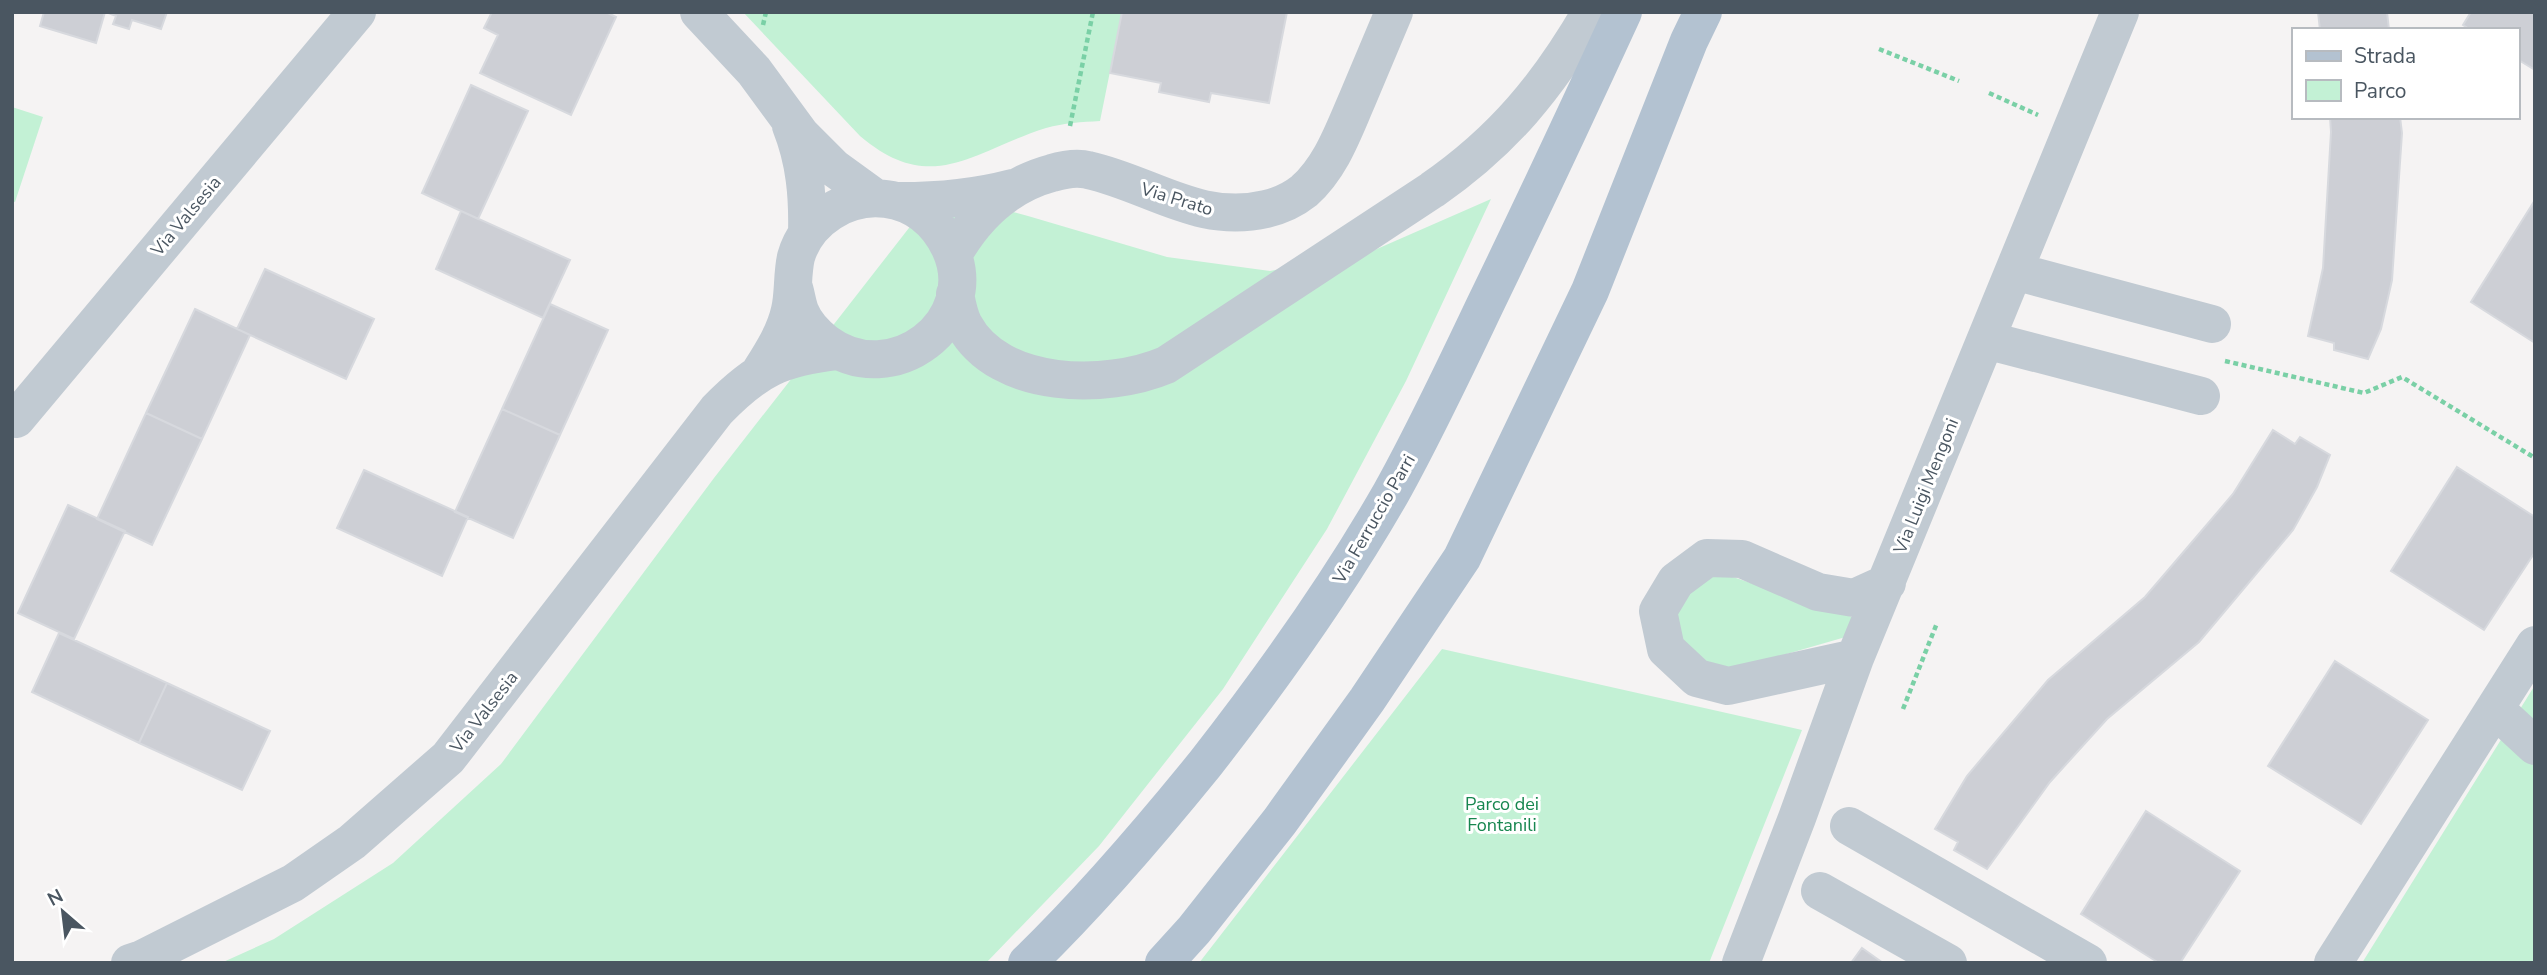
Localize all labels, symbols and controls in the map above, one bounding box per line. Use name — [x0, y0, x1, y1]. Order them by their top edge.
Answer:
legend — [2292, 28, 2519, 119]
text: Strada — [2354, 42, 2416, 70]
text: Parco — [2354, 77, 2407, 105]
street label: Via Valsesia — [145, 171, 227, 262]
street label: Via Prato — [1137, 176, 1216, 221]
street label: Via Luigi Mengoni — [1888, 415, 1964, 558]
street label: Via Ferruccio Parri — [1327, 450, 1421, 589]
street label: Via Valsesia — [444, 666, 523, 759]
park label: Parco dei Fontanili — [1465, 792, 1539, 837]
north arrow — [28, 877, 98, 947]
text: N — [43, 883, 68, 913]

